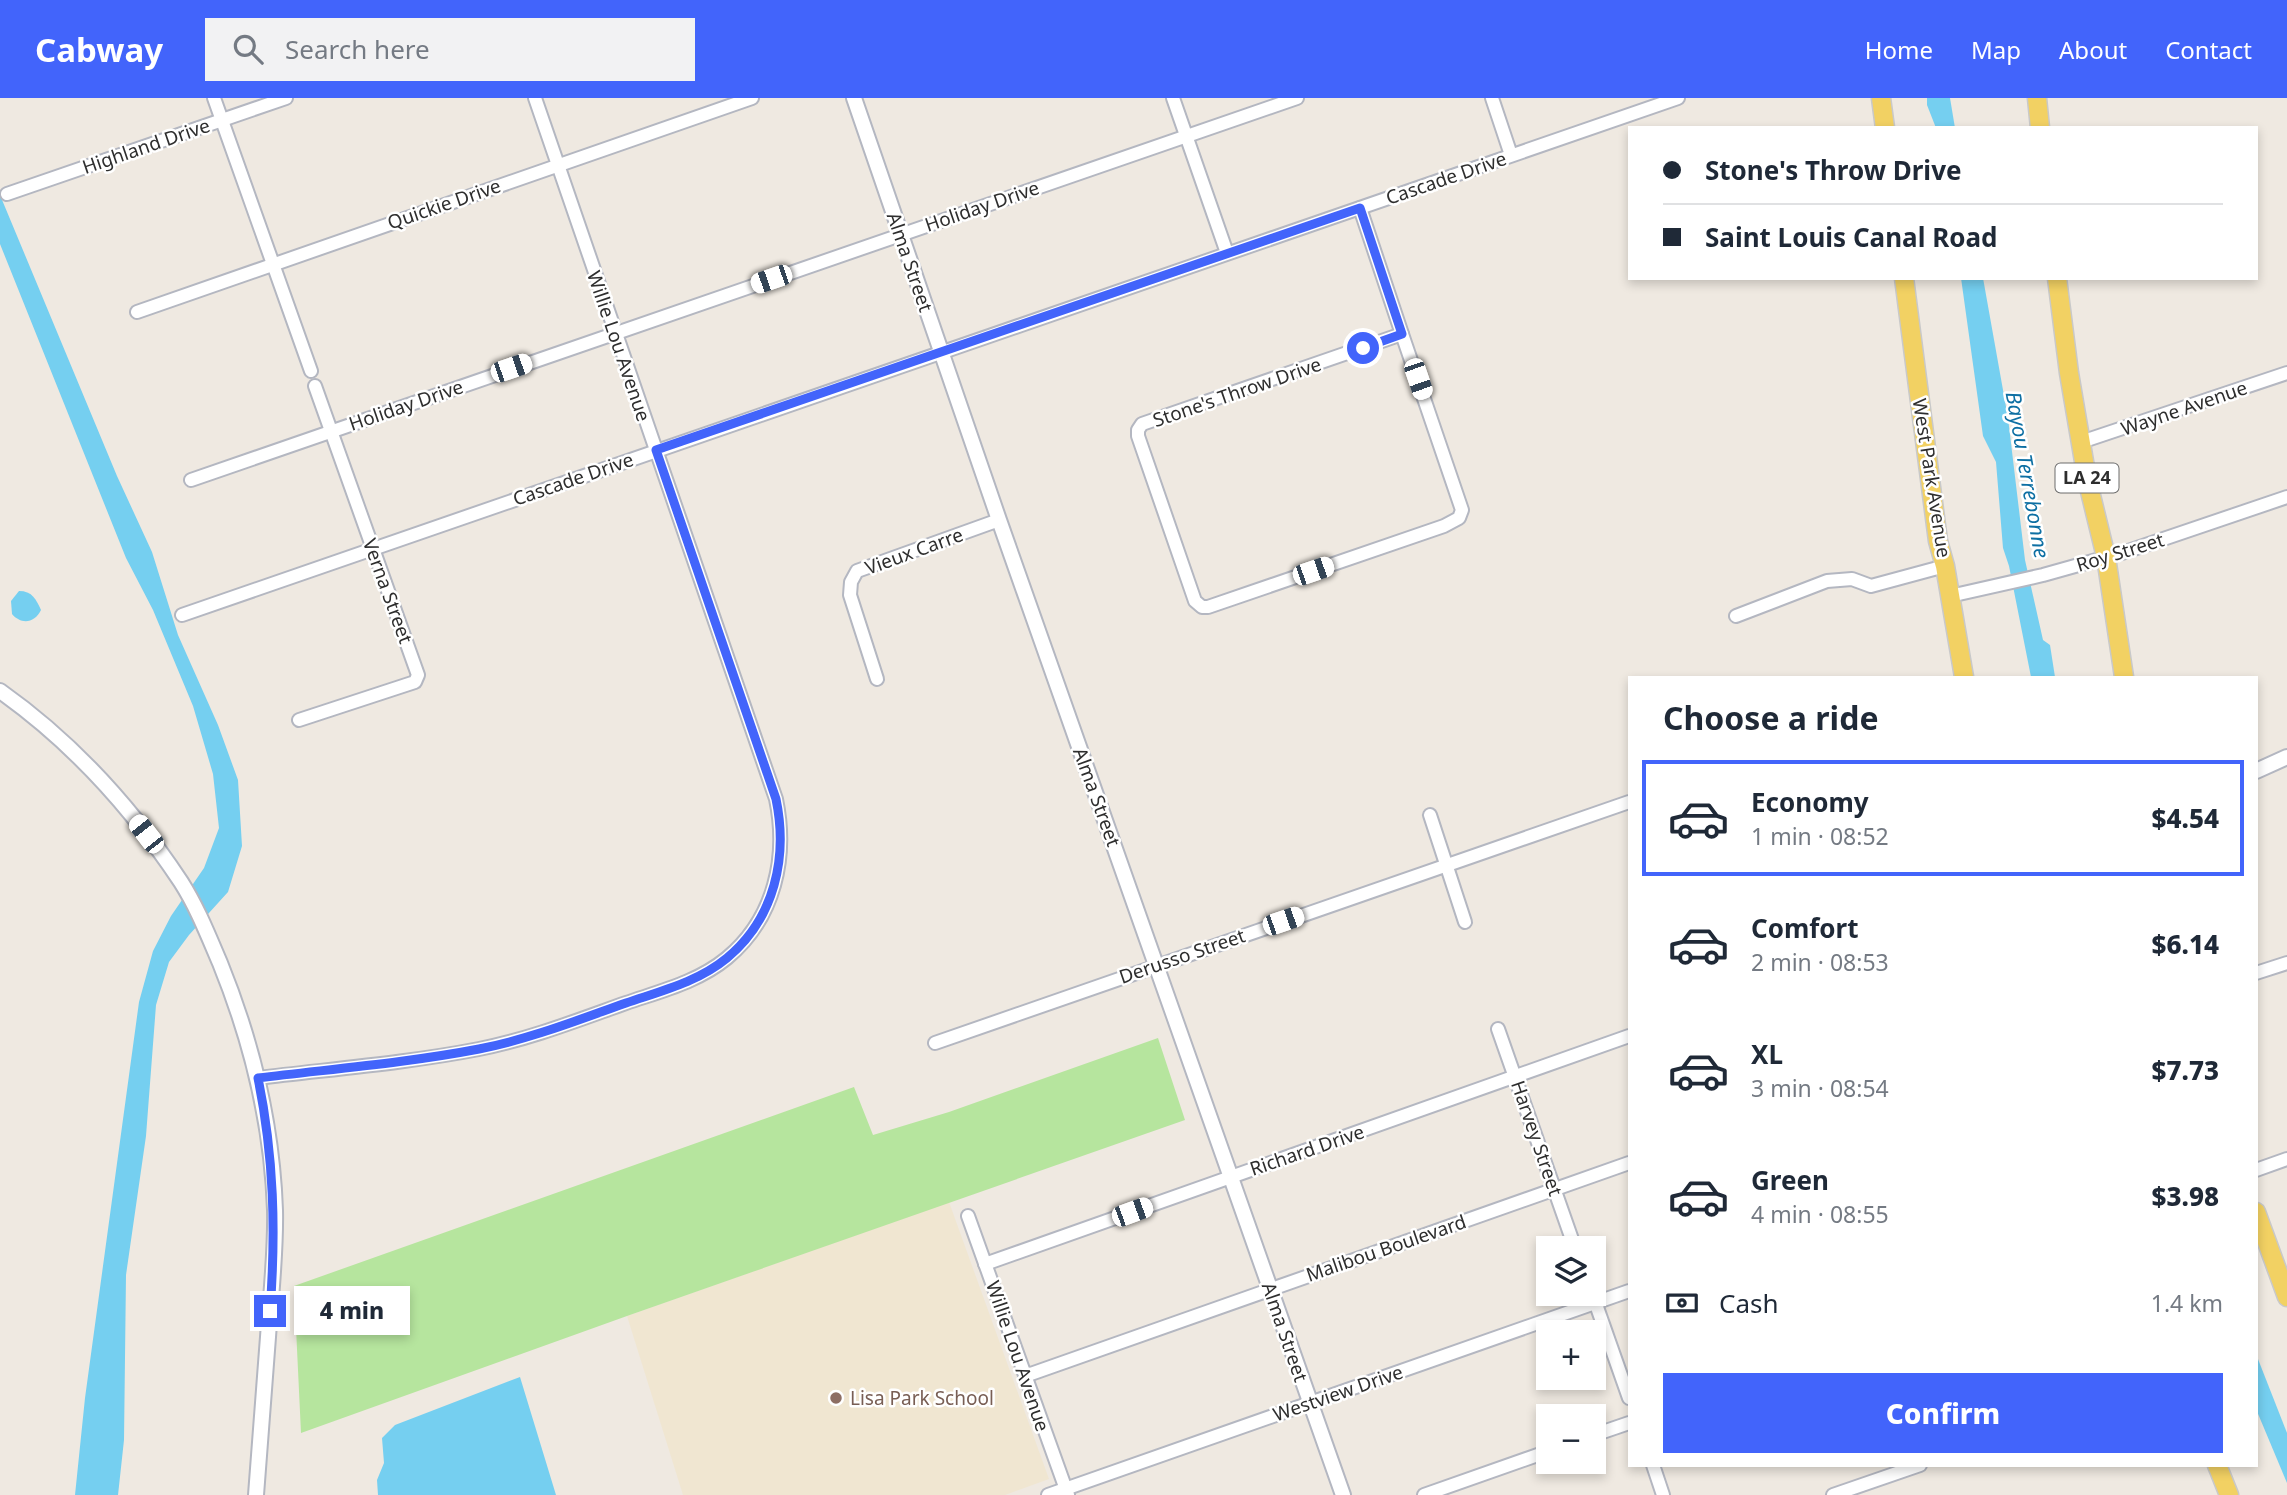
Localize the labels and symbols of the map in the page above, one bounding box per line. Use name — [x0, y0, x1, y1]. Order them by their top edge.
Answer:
street label: Highland Drive — [79, 112, 213, 180]
street label: Cascade Drive — [1382, 145, 1510, 211]
street label: Quickie Drive — [384, 172, 504, 236]
street label: Holiday Drive — [921, 174, 1043, 238]
street label: Alma Street — [881, 209, 939, 315]
car — [748, 262, 795, 296]
street label: Willie Lou Avenue — [581, 267, 657, 425]
route start — [1347, 332, 1379, 364]
car — [488, 351, 535, 385]
street label: Stone's Throw Drive — [1149, 351, 1325, 433]
car — [1402, 356, 1435, 402]
street label: Holiday Drive — [345, 373, 467, 437]
street label: Wayne Avenue — [2117, 374, 2251, 442]
water label: Bayou Terrebonne — [2000, 389, 2056, 560]
street label: West Park Avenue — [1907, 397, 1957, 559]
street label: Cascade Drive — [509, 446, 637, 512]
road number: LA 24 — [2056, 464, 2118, 492]
street label: Vieux Carre — [861, 521, 967, 581]
street label: Roy Street — [2073, 526, 2167, 578]
street label: Verna Street — [357, 535, 419, 647]
car — [1290, 554, 1337, 588]
street label: Alma Street — [1067, 744, 1127, 850]
car — [125, 811, 168, 857]
car — [1260, 904, 1307, 938]
street label: Derusso Street — [1115, 922, 1249, 990]
street label: Harvey Street — [1505, 1077, 1569, 1199]
street label: Richard Drive — [1246, 1118, 1368, 1182]
car — [1109, 1195, 1156, 1229]
street label: Malibou Boulevard — [1302, 1208, 1470, 1288]
street label: Willie Lou Avenue — [980, 1277, 1056, 1435]
street label: Alma Street — [1256, 1279, 1314, 1385]
callout: 4 min — [294, 1286, 410, 1336]
route end — [254, 1295, 286, 1327]
street label: Westview Drive — [1270, 1359, 1406, 1427]
place label: Lisa Park School — [850, 1385, 994, 1411]
marker: Lisa Park School — [828, 1390, 844, 1406]

